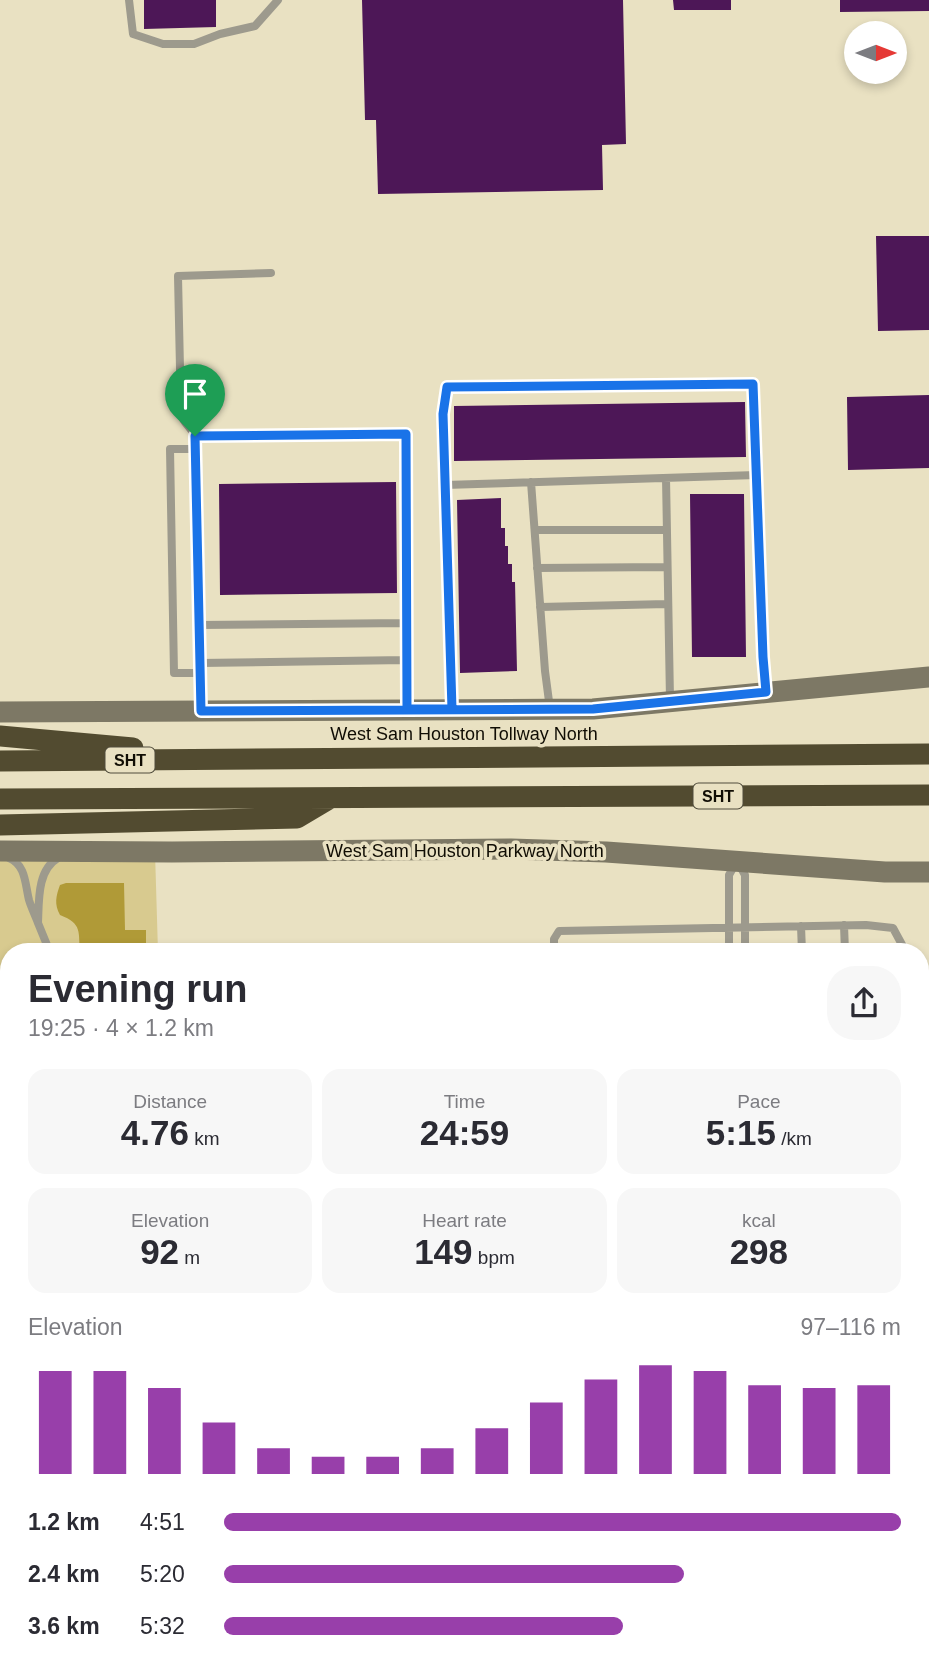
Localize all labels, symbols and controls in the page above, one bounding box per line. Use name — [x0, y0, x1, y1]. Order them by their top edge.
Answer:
north arrow — [844, 21, 906, 84]
map controls — [844, 21, 907, 84]
pin — [165, 364, 225, 436]
icon: arrive — [176, 375, 214, 413]
street label: West Sam Houston Tollway North — [330, 724, 598, 744]
road number: SHT — [106, 748, 154, 772]
road number: SHT — [694, 783, 742, 808]
street label: West Sam Houston Parkway North — [326, 841, 604, 861]
button: share — [827, 966, 901, 1040]
text: Evening run — [28, 968, 248, 1010]
text: 19:25 · 4 × 1.2 km — [28, 1015, 214, 1041]
text: Distance — [133, 1091, 207, 1112]
text: Time — [444, 1091, 485, 1112]
text: Pace — [737, 1091, 780, 1112]
text: 4.76 — [121, 1113, 189, 1152]
text: 24:59 — [420, 1113, 509, 1152]
text: 5:15 — [706, 1113, 776, 1152]
text: km — [189, 1128, 220, 1149]
text: /km — [776, 1128, 812, 1149]
text: Elevation — [131, 1210, 209, 1231]
text: Heart rate — [422, 1210, 507, 1231]
text: kcal — [742, 1210, 776, 1231]
text: 92 — [140, 1232, 179, 1271]
text: 149 — [414, 1232, 473, 1271]
text: 298 — [730, 1232, 788, 1271]
text: m — [179, 1247, 200, 1268]
text: bpm — [473, 1247, 515, 1268]
text: Elevation — [28, 1314, 123, 1340]
text: 97–116 m — [800, 1314, 901, 1340]
text: 1.2 km — [28, 1509, 100, 1535]
text: 4:51 — [140, 1509, 185, 1535]
text: 2.4 km — [28, 1561, 100, 1587]
text: 5:20 — [140, 1561, 185, 1587]
text: 3.6 km — [28, 1613, 100, 1639]
text: 5:32 — [140, 1613, 185, 1639]

